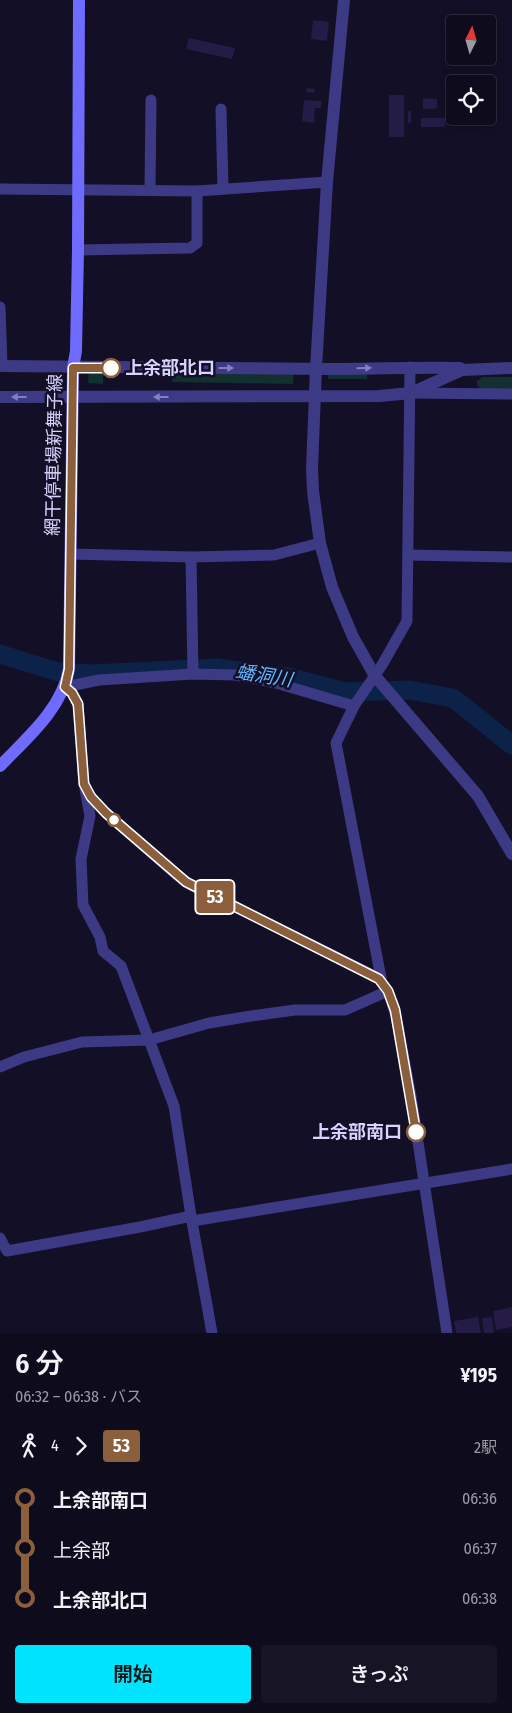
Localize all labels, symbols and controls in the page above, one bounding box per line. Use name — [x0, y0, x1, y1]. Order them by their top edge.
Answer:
north arrow — [446, 15, 496, 65]
map controls — [446, 15, 496, 125]
button: locate — [446, 75, 496, 125]
place label: 上余部北口 — [125, 357, 215, 379]
marker: 上余部北口 — [101, 358, 121, 378]
one-way arrow — [219, 364, 235, 372]
one-way arrow — [357, 364, 373, 372]
street label: 網干停車場新舞子線 — [42, 374, 66, 536]
one-way arrow — [11, 393, 27, 401]
one-way arrow — [153, 393, 169, 401]
water label: 蟠洞川 — [234, 660, 296, 692]
unlabelled marker — [107, 813, 121, 827]
line badge: 53 — [192, 881, 238, 913]
text: 53 — [206, 886, 224, 908]
place label: 上余部南口 — [312, 1121, 402, 1143]
marker: 上余部南口 — [406, 1122, 426, 1142]
text: 6 分 — [15, 1347, 63, 1380]
text: ¥195 — [461, 1364, 497, 1387]
text: 06:32 – 06:38 · バス — [15, 1387, 142, 1406]
icon: walk — [15, 1432, 43, 1460]
icon: forward — [67, 1432, 95, 1460]
text: 53 — [113, 1435, 130, 1457]
text: 4 — [51, 1436, 59, 1455]
text: 2駅 — [474, 1438, 497, 1457]
text: 上余部南口 — [53, 1489, 148, 1512]
text: 06:36 — [462, 1489, 497, 1508]
text: 上余部 — [53, 1539, 110, 1562]
text: 06:37 — [464, 1539, 497, 1558]
text: 上余部北口 — [53, 1589, 148, 1612]
text: 06:38 — [462, 1589, 497, 1608]
button: 開始 — [15, 1645, 251, 1703]
button: きっぷ — [261, 1645, 497, 1703]

